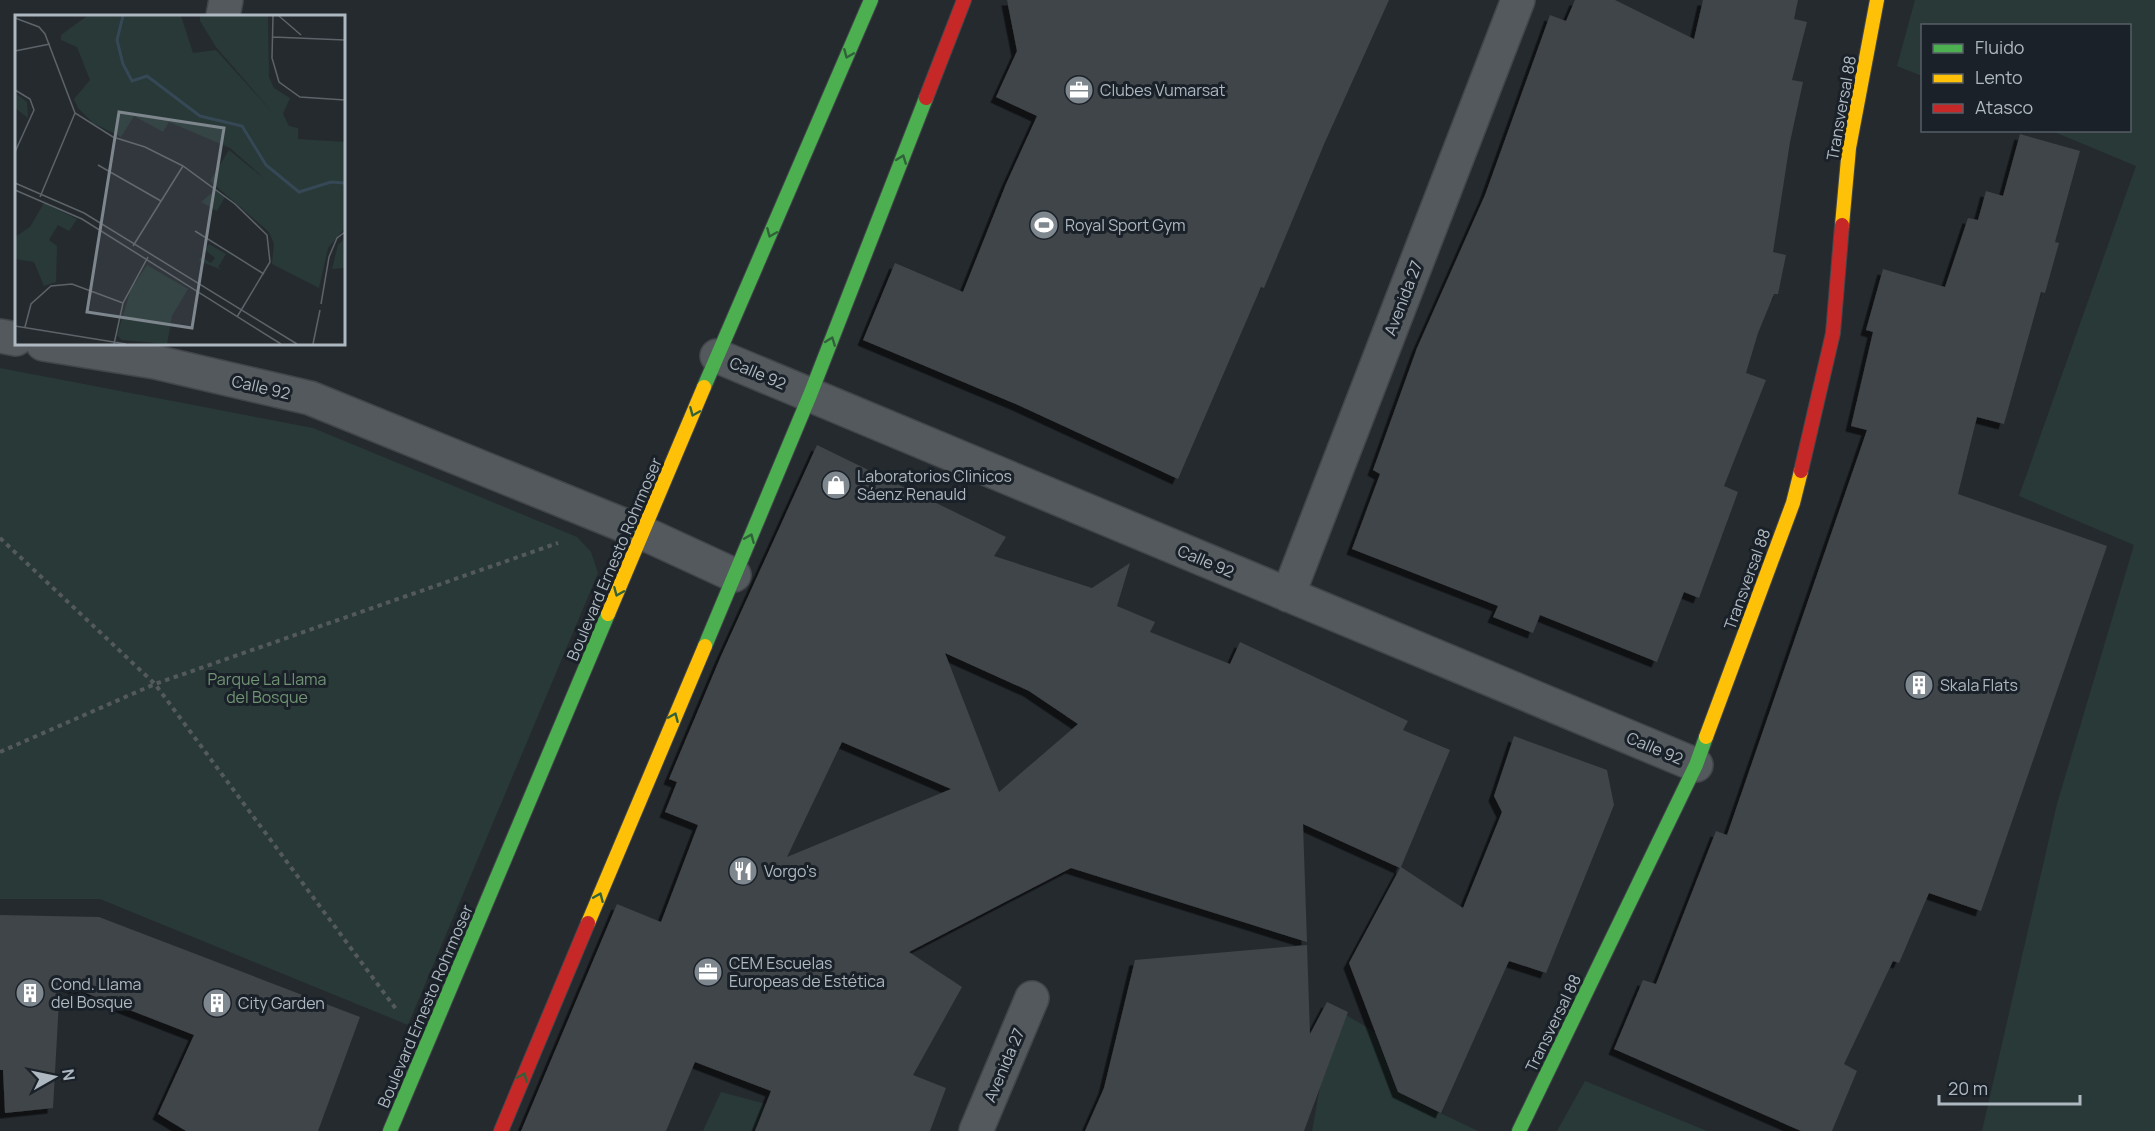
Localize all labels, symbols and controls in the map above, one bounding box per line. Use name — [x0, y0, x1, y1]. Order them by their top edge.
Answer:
inset map — [15, 15, 345, 345]
legend — [1921, 24, 2131, 132]
text: Fluido — [1975, 35, 2024, 59]
one-way arrow — [843, 47, 855, 58]
street label: Transversal 88 — [1821, 54, 1861, 162]
text: Lento — [1975, 65, 2023, 89]
office icon: Clubes Vumarsat — [1063, 74, 1095, 106]
place label: Clubes Vumarsat — [1100, 79, 1225, 101]
text: Atasco — [1975, 95, 2033, 119]
one-way arrow — [895, 154, 907, 165]
sports icon: Royal Sport Gym — [1028, 209, 1060, 241]
place label: Royal Sport Gym — [1065, 214, 1186, 236]
one-way arrow — [766, 226, 778, 237]
street label: Avenida 27 — [1379, 257, 1427, 339]
one-way arrow — [824, 336, 836, 347]
street label: Calle 92 — [726, 351, 790, 395]
street label: Calle 92 — [230, 370, 292, 404]
one-way arrow — [689, 406, 701, 417]
street label: Boulevard Ernesto Rohrmoser — [561, 454, 667, 664]
place label: Laboratorios Clinicos Sáenz Renauld — [857, 465, 1012, 505]
shop icon: Laboratorios Clinicos Sáenz Renauld — [820, 469, 852, 501]
street label: Transversal 88 — [1719, 525, 1775, 633]
one-way arrow — [743, 533, 755, 544]
street label: Calle 92 — [1174, 539, 1238, 583]
one-way arrow — [613, 585, 625, 596]
park label: Parque La Llama del Bosque — [208, 668, 327, 708]
building icon: Skala Flats — [1903, 669, 1935, 701]
place label: Skala Flats — [1940, 674, 2018, 696]
one-way arrow — [667, 713, 679, 724]
street label: Calle 92 — [1623, 726, 1687, 770]
restaurant icon: Vorgo's — [727, 855, 759, 887]
place label: Vorgo's — [764, 860, 817, 882]
one-way arrow — [592, 893, 604, 904]
street label: Boulevard Ernesto Rohrmoser — [372, 901, 478, 1111]
place label: CEM Escuelas Europeas de Estética — [729, 952, 885, 992]
office icon: CEM Escuelas Europeas de Estética — [692, 956, 724, 988]
street label: Transversal 88 — [1520, 971, 1586, 1075]
place label: Cond. Llama del Bosque — [51, 973, 141, 1013]
building icon: Cond. Llama del Bosque — [14, 977, 46, 1009]
building icon: City Garden — [201, 987, 233, 1019]
place label: City Garden — [238, 992, 325, 1014]
street label: Avenida 27 — [979, 1025, 1029, 1105]
north arrow — [24, 1047, 84, 1107]
text: N — [57, 1067, 81, 1082]
scale bar — [1939, 1068, 2080, 1106]
one-way arrow — [516, 1072, 528, 1083]
text: 20 m — [1948, 1076, 1988, 1100]

